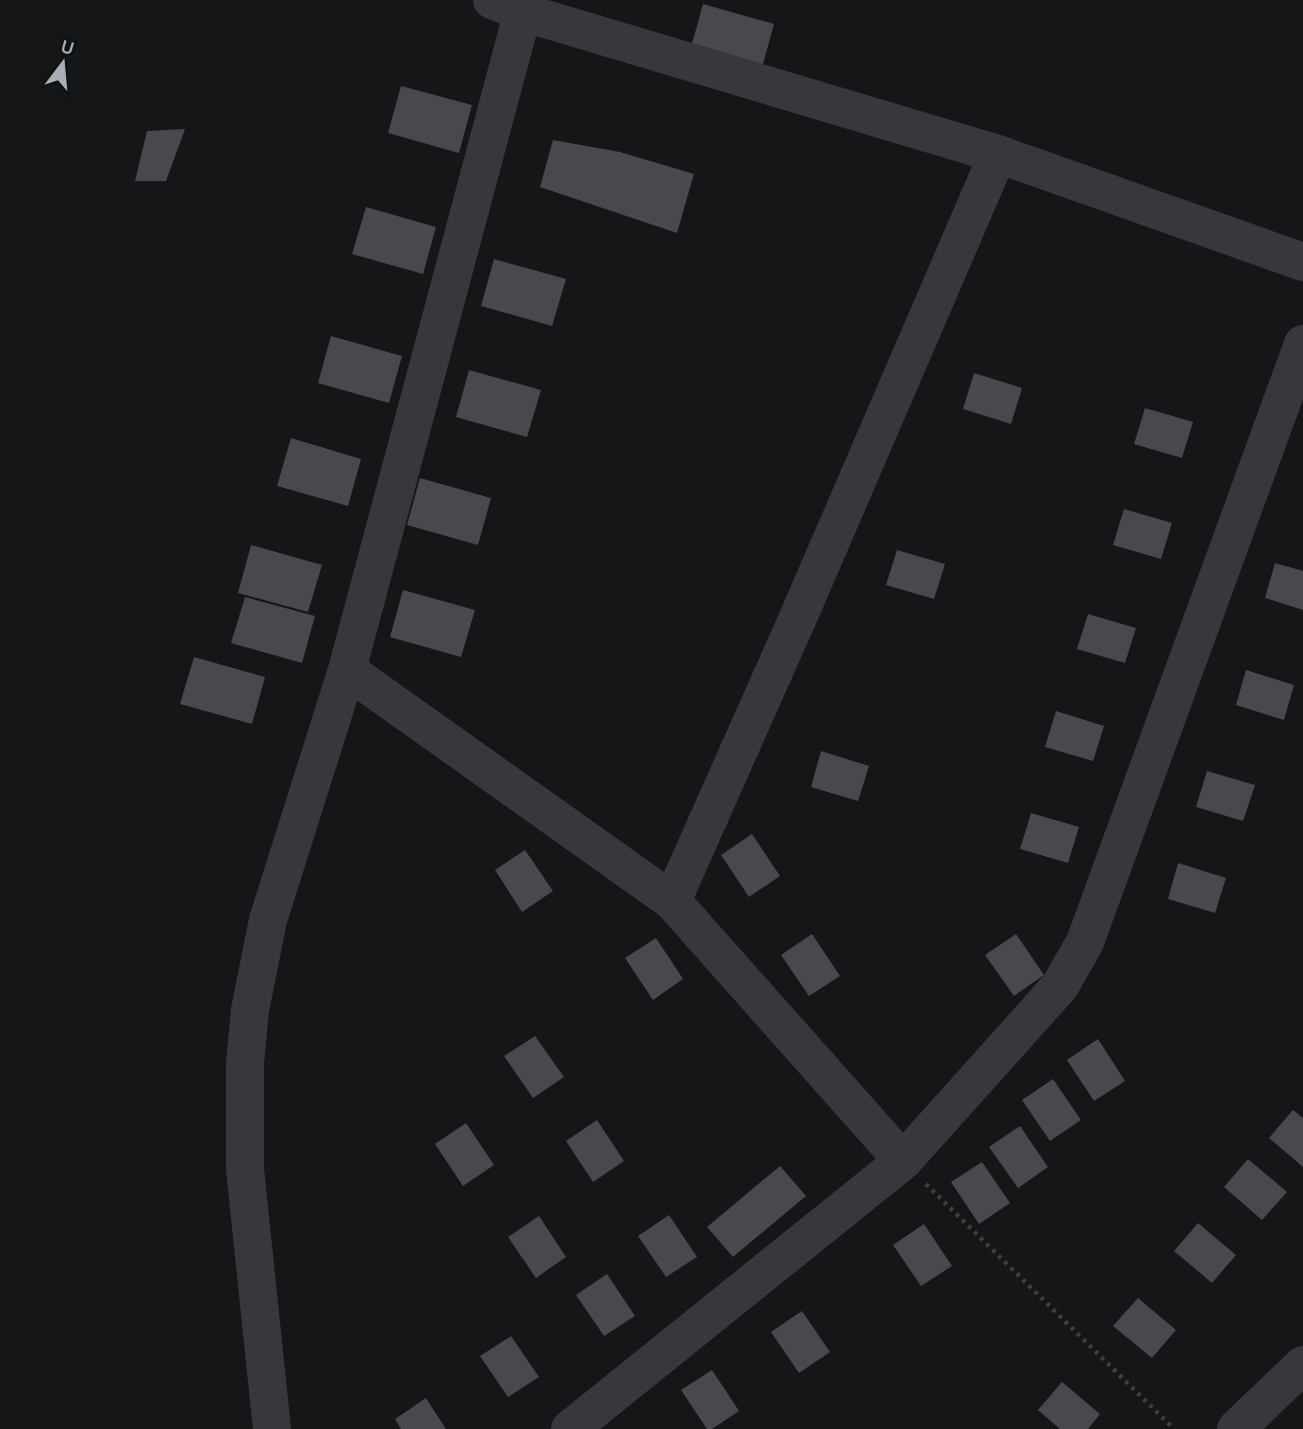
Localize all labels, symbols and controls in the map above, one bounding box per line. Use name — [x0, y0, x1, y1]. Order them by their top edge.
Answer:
north arrow — [28, 28, 98, 98]
text: U — [58, 35, 77, 60]

